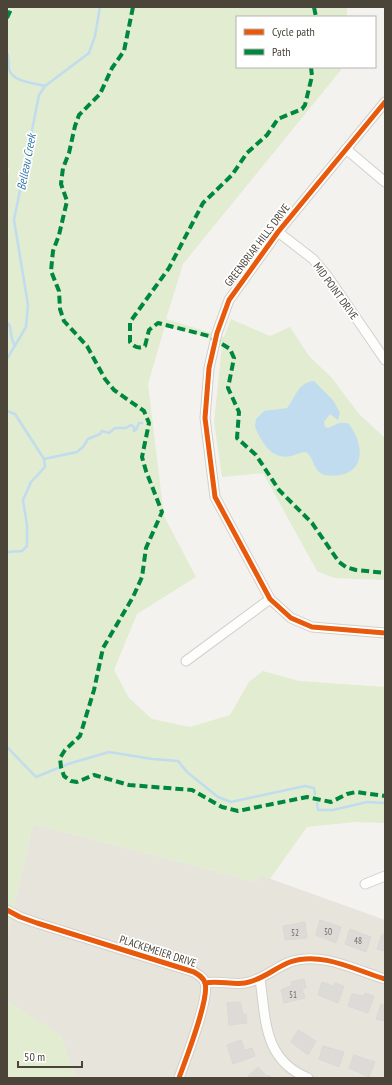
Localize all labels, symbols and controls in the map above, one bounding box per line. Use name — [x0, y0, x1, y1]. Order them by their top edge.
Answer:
legend — [236, 16, 376, 68]
text: Cycle path — [272, 24, 315, 39]
text: Path — [272, 44, 290, 59]
water label: Belleau Creek — [13, 131, 39, 191]
street label: GREENBRIAR HILLS DRIVE — [221, 201, 293, 289]
street label: MID POINT DRIVE — [311, 260, 362, 323]
house number: 50 — [324, 926, 332, 937]
house number: 52 — [291, 927, 299, 938]
street label: PLACKEMEIER DRIVE — [118, 932, 198, 970]
house number: 48 — [354, 935, 362, 946]
house number: 51 — [289, 989, 297, 1000]
scale bar — [18, 1043, 82, 1069]
text: 50 m — [24, 1049, 45, 1064]

